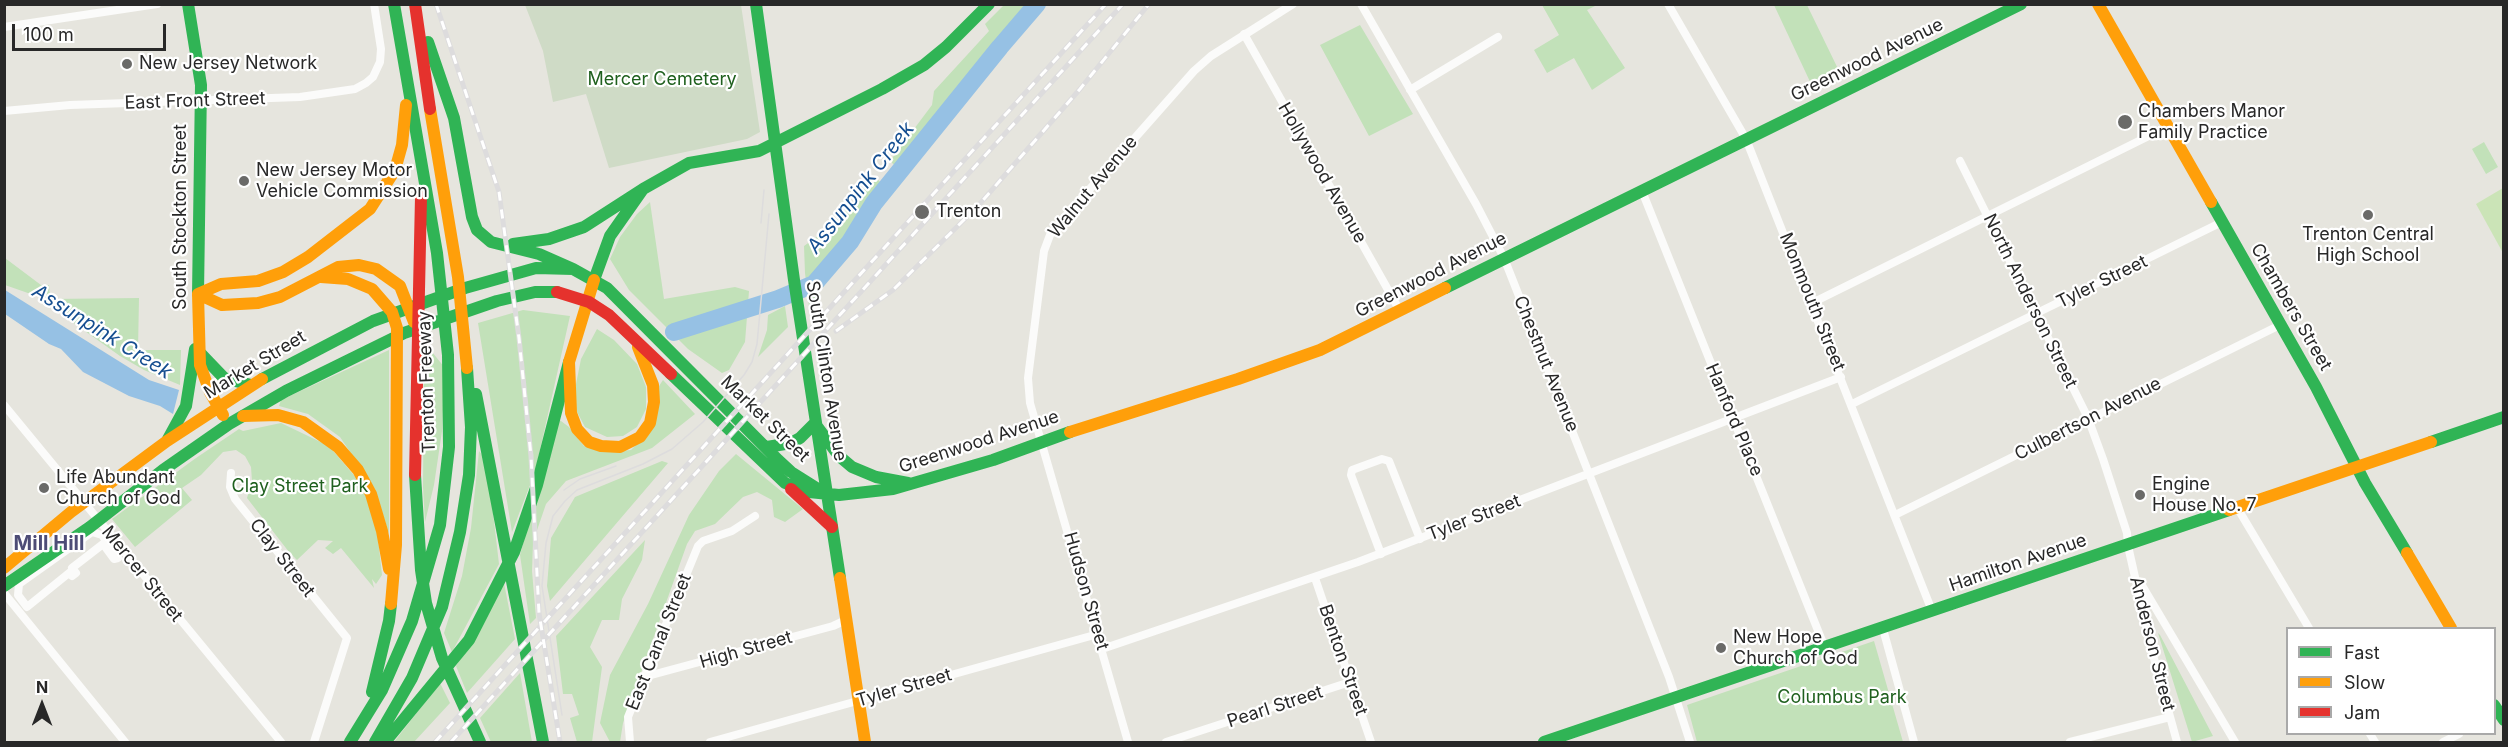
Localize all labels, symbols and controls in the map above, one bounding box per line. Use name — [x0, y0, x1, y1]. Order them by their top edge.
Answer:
scale bar — [15, 12, 170, 50]
street label: Greenwood Avenue — [1787, 14, 1947, 106]
text: 100 m — [23, 24, 74, 45]
place label: New Jersey Network — [139, 53, 317, 75]
marker: New Jersey Network — [120, 57, 134, 71]
park label: Mercer Cemetery — [587, 69, 737, 91]
street label: East Front Street — [124, 88, 266, 114]
street label: Hollywood Avenue — [1273, 99, 1371, 247]
place label: Chambers Manor Family Practice — [2138, 101, 2285, 144]
marker: Chambers Manor Family Practice — [2116, 113, 2134, 131]
water label: Assunpink Creek — [802, 118, 920, 258]
street label: South Stockton Street — [170, 124, 192, 310]
street label: Walnut Avenue — [1044, 132, 1142, 242]
place label: New Jersey Motor Vehicle Commission — [256, 160, 428, 202]
marker: New Jersey Motor Vehicle Commission — [237, 174, 251, 188]
place label: Trenton — [936, 201, 1001, 223]
marker: Trenton — [913, 203, 931, 221]
marker: Trenton Central High School — [2361, 208, 2375, 222]
street label: North Anderson Street — [1978, 210, 2082, 392]
place label: Trenton Central High School — [2302, 224, 2434, 266]
street label: Greenwood Avenue — [1352, 228, 1510, 322]
street label: Monmouth Street — [1774, 230, 1850, 374]
street label: Chambers Street — [2246, 240, 2336, 374]
street label: Tyler Street — [2053, 251, 2151, 313]
water label: Assunpink Creek — [28, 279, 176, 385]
street label: South Clinton Avenue — [801, 279, 851, 463]
street label: Chestnut Avenue — [1509, 293, 1583, 435]
street label: Trenton Freeway — [414, 310, 440, 454]
street label: Market Street — [200, 326, 310, 404]
street label: Hanford Place — [1701, 360, 1767, 480]
street label: Market Street — [716, 371, 814, 467]
street label: Culbertson Avenue — [2011, 373, 2165, 465]
street label: Greenwood Avenue — [896, 406, 1062, 478]
place label: Life Abundant Church of God — [56, 467, 181, 510]
place label: Engine House No. 7 — [2152, 474, 2257, 516]
park label: Clay Street Park — [232, 476, 368, 498]
marker: Life Abundant Church of God — [37, 481, 51, 495]
marker: Engine House No. 7 — [2133, 488, 2147, 502]
street label: Tyler Street — [1424, 490, 1524, 546]
street label: Clay Street — [245, 515, 319, 601]
street label: Mercer Street — [97, 522, 187, 626]
street label: Hudson Street — [1059, 529, 1113, 653]
street label: Hamilton Avenue — [1947, 529, 2089, 597]
district label: Mill Hill — [14, 532, 84, 556]
street label: East Canal Street — [622, 570, 696, 714]
street label: Anderson Street — [2125, 574, 2179, 714]
street label: Benton Street — [1314, 602, 1372, 718]
street label: High Street — [697, 626, 795, 674]
place label: New Hope Church of God — [1733, 627, 1858, 670]
legend — [2286, 627, 2496, 735]
marker: New Hope Church of God — [1714, 641, 1728, 655]
text: Fast — [2344, 642, 2380, 663]
street label: Tyler Street — [854, 664, 954, 712]
text: Slow — [2344, 672, 2385, 693]
north arrow — [12, 675, 72, 735]
text: N — [36, 677, 48, 697]
street label: Pearl Street — [1224, 681, 1326, 733]
park label: Columbus Park — [1777, 687, 1907, 709]
text: Jam — [2344, 702, 2380, 723]

